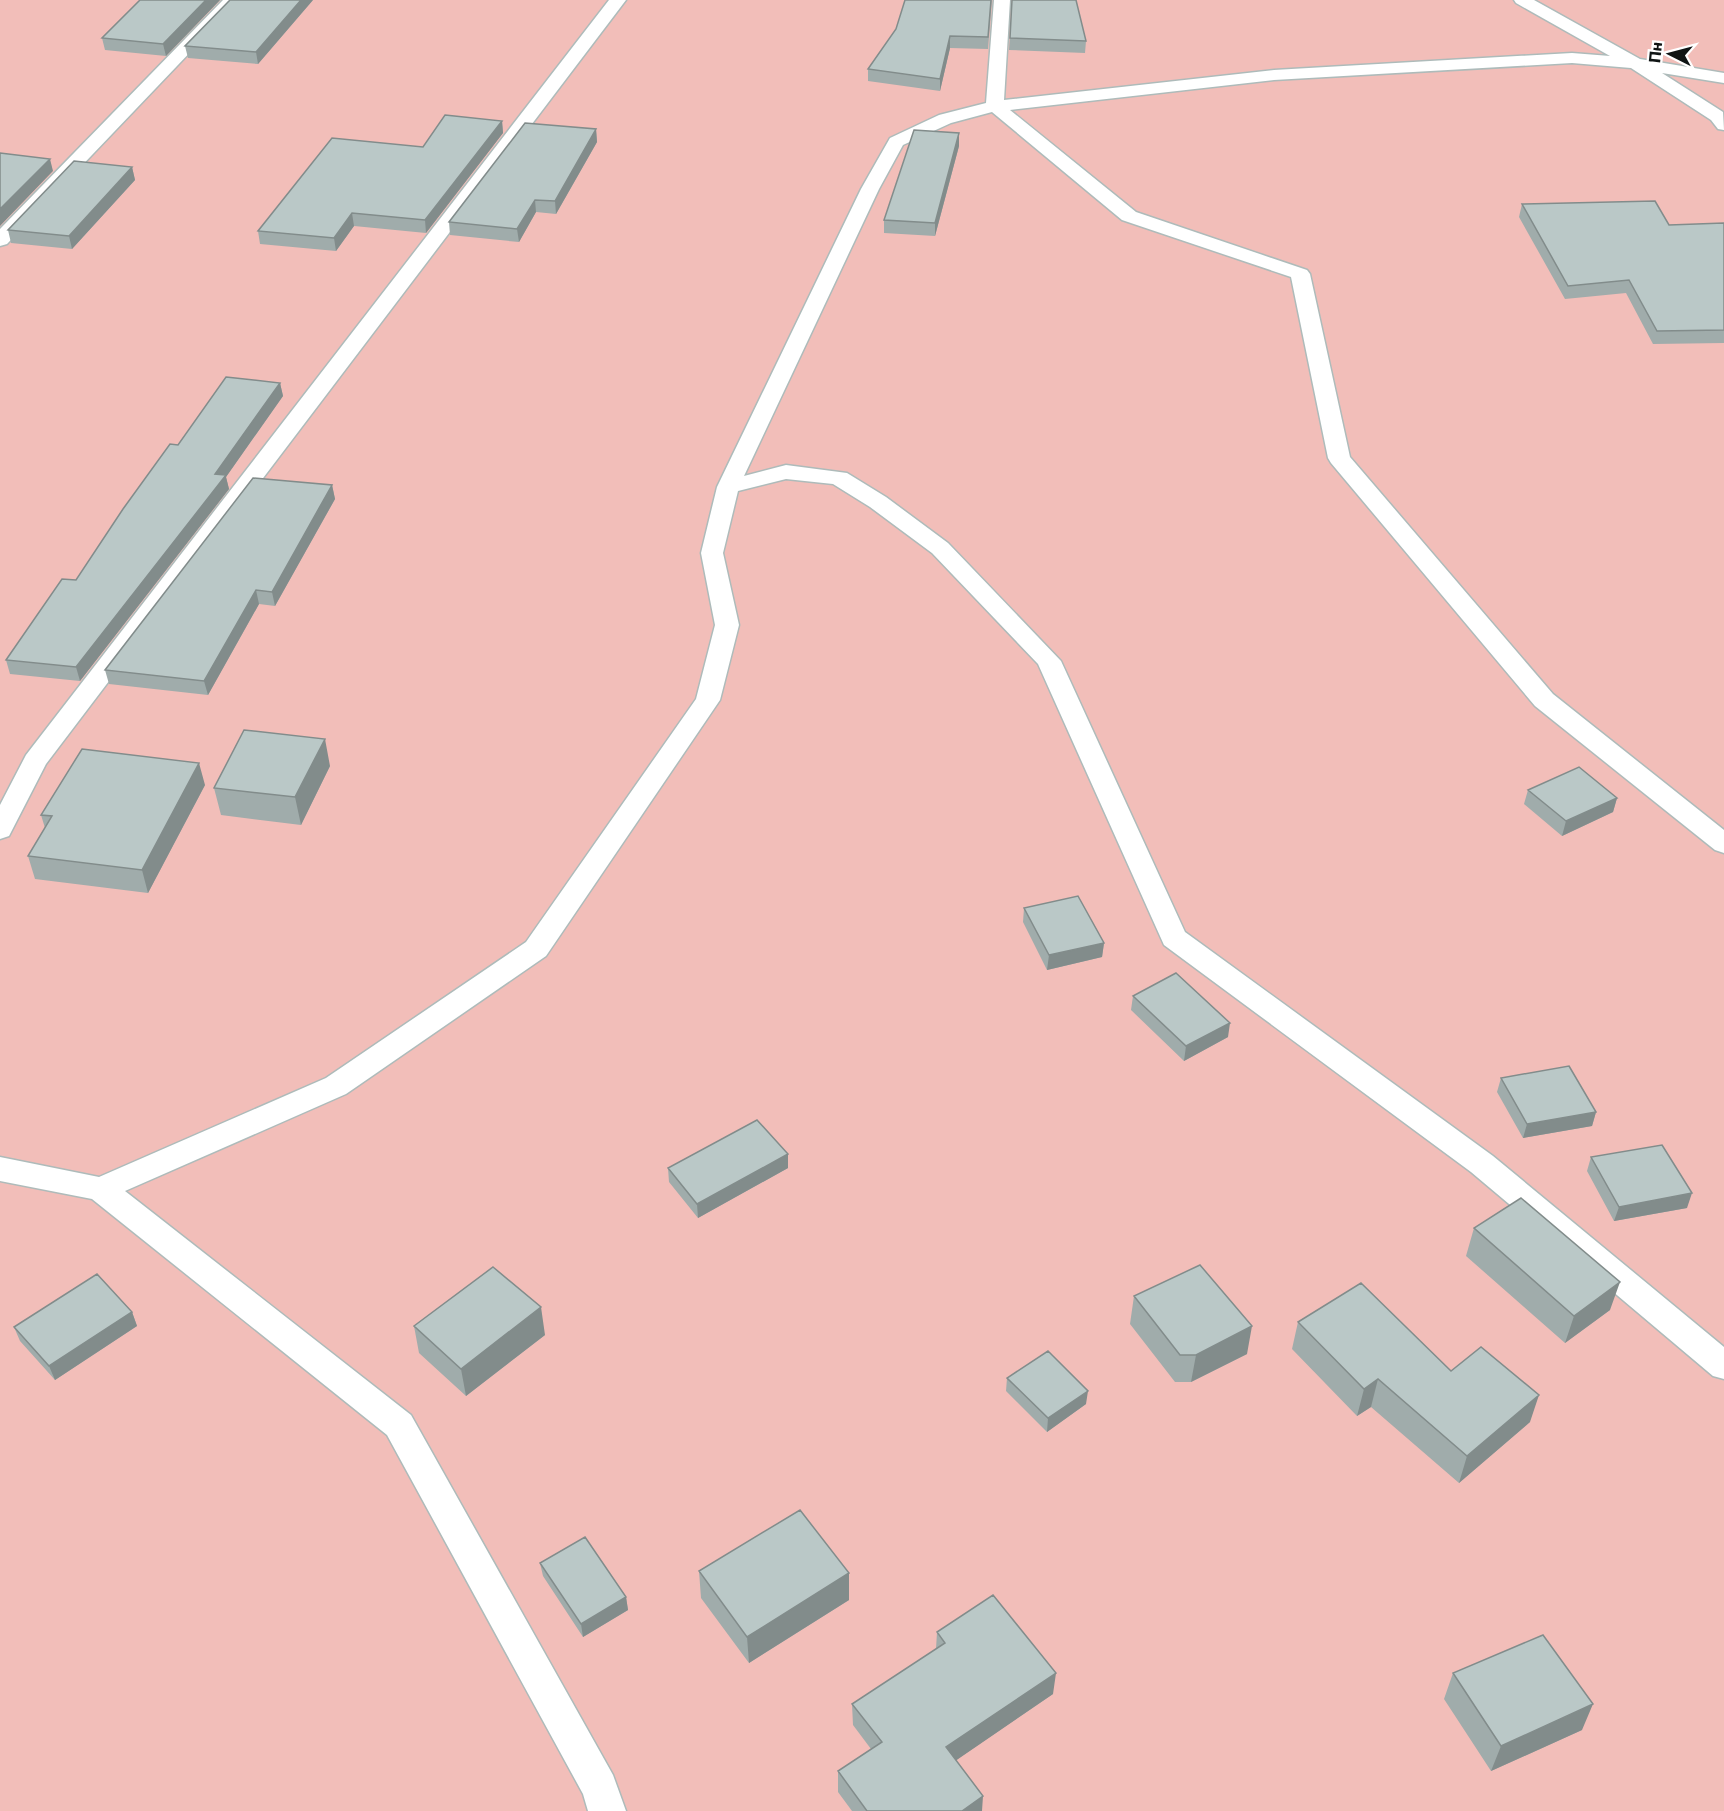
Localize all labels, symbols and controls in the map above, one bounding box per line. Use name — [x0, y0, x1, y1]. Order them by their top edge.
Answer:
north arrow — [1640, 24, 1700, 84]
text: Пн — [1644, 41, 1665, 64]

